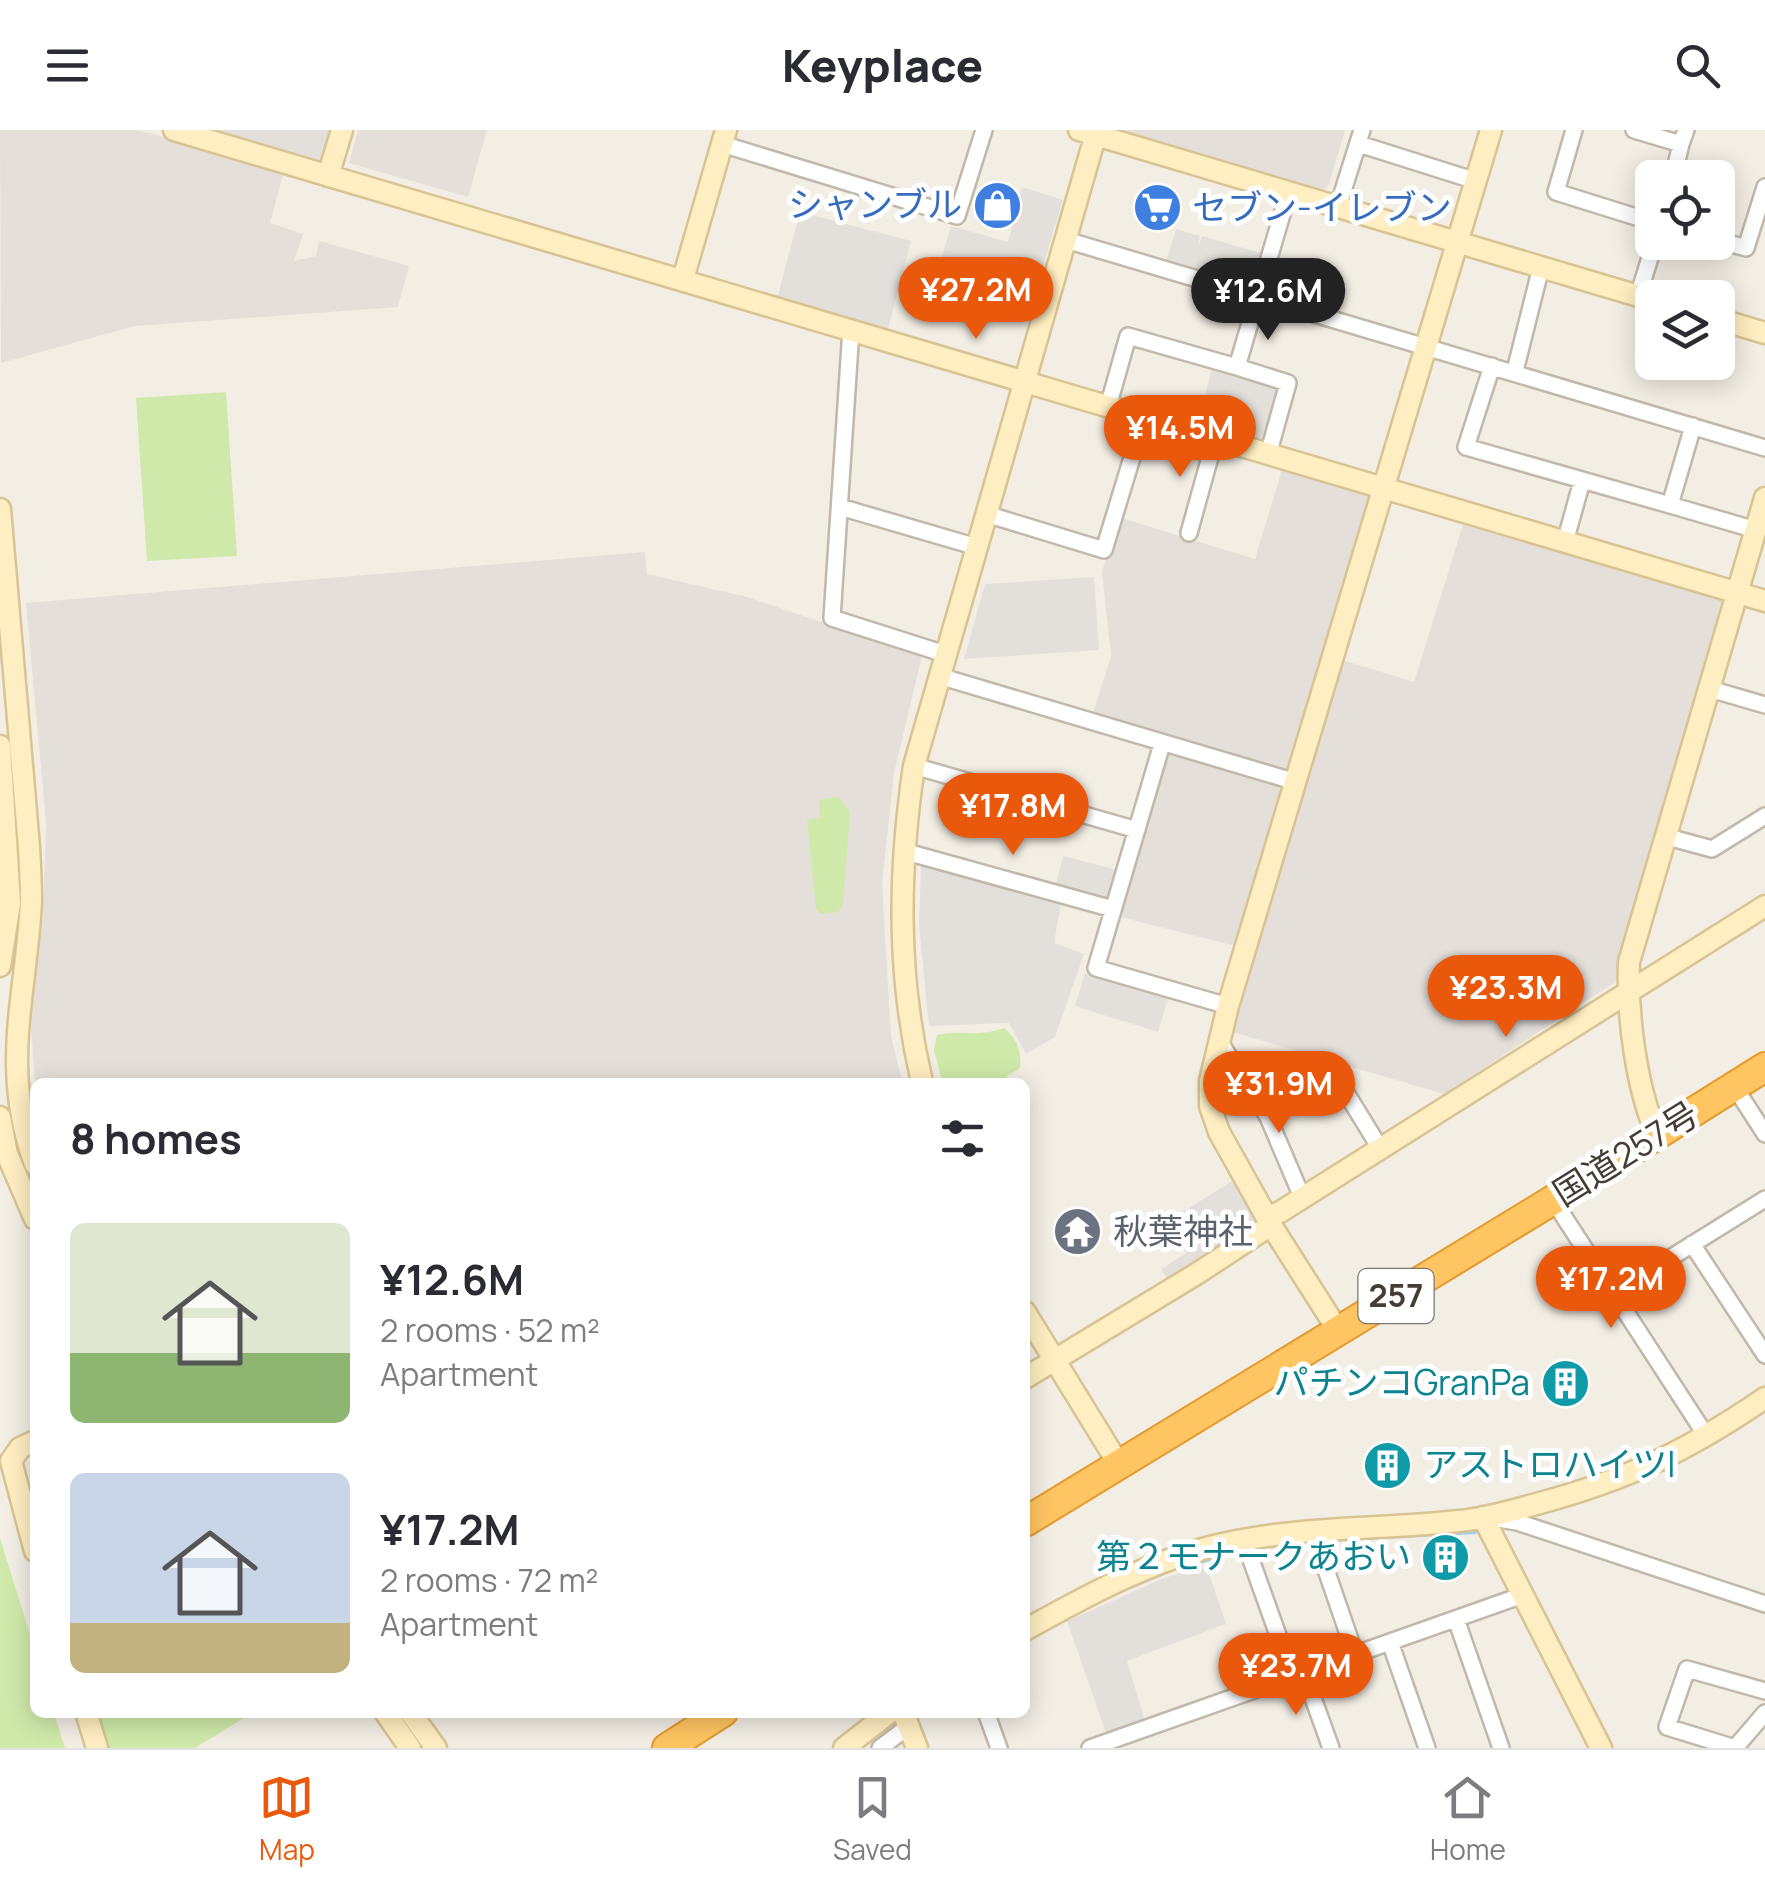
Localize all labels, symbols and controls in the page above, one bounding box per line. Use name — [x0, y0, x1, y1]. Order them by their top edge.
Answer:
text: Keyplace — [782, 34, 983, 96]
icon: menu — [40, 38, 95, 93]
icon: search — [1670, 38, 1725, 93]
map controls — [1635, 160, 1735, 380]
button: locate — [1635, 160, 1735, 260]
shop icon: シャンブル — [971, 179, 1023, 231]
place label: シャンブル — [788, 180, 962, 228]
supermarket icon: セブン-イレブン — [1131, 182, 1183, 234]
place label: セブン-イレブン — [1192, 183, 1452, 231]
pin: ¥27.2M — [895, 257, 1057, 342]
pin: ¥12.6M — [1187, 258, 1349, 343]
text: ¥27.2M — [920, 267, 1032, 311]
text: ¥12.6M — [1213, 268, 1323, 312]
button: layers — [1635, 280, 1735, 380]
pin: ¥14.5M — [1099, 395, 1261, 480]
text: ¥14.5M — [1126, 405, 1234, 449]
pin: ¥17.8M — [932, 773, 1094, 858]
text: ¥17.8M — [960, 783, 1066, 827]
pin: ¥23.3M — [1425, 955, 1587, 1040]
text: ¥23.3M — [1450, 965, 1562, 1009]
pin: ¥31.9M — [1198, 1051, 1360, 1136]
text: ¥31.9M — [1225, 1061, 1333, 1105]
street label: 国道257号 — [1544, 1090, 1707, 1217]
text: 8 homes — [70, 1109, 242, 1167]
icon: filters — [935, 1111, 990, 1166]
temple icon: 秋葉神社 — [1052, 1206, 1104, 1258]
place label: 秋葉神社 — [1113, 1207, 1253, 1255]
pin: ¥17.2M — [1530, 1246, 1692, 1331]
text: ¥12.6M — [380, 1250, 524, 1308]
text: ¥17.2M — [1558, 1256, 1664, 1300]
icon: home — [150, 1263, 270, 1383]
road number: 257 — [1358, 1269, 1434, 1323]
text: 2 rooms · 52 m² — [380, 1308, 600, 1352]
text: Apartment — [380, 1352, 538, 1396]
building icon: パチンコGranPa — [1539, 1357, 1591, 1409]
place label: パチンコGranPa — [1273, 1358, 1530, 1406]
building icon: アストロハイツI — [1362, 1439, 1414, 1491]
place label: アストロハイツI — [1423, 1440, 1675, 1488]
text: ¥17.2M — [380, 1500, 519, 1558]
icon: home — [150, 1513, 270, 1633]
building icon: 第２モナークあおい — [1420, 1531, 1472, 1583]
place label: 第２モナークあおい — [1096, 1532, 1411, 1580]
text: 2 rooms · 72 m² — [380, 1558, 598, 1602]
text: Apartment — [380, 1602, 538, 1646]
pin: ¥23.7M — [1215, 1633, 1377, 1718]
text: ¥23.7M — [1240, 1643, 1352, 1687]
tab: Map — [259, 1770, 315, 1868]
tab: Saved — [833, 1770, 912, 1868]
tab: Home — [1430, 1770, 1506, 1868]

